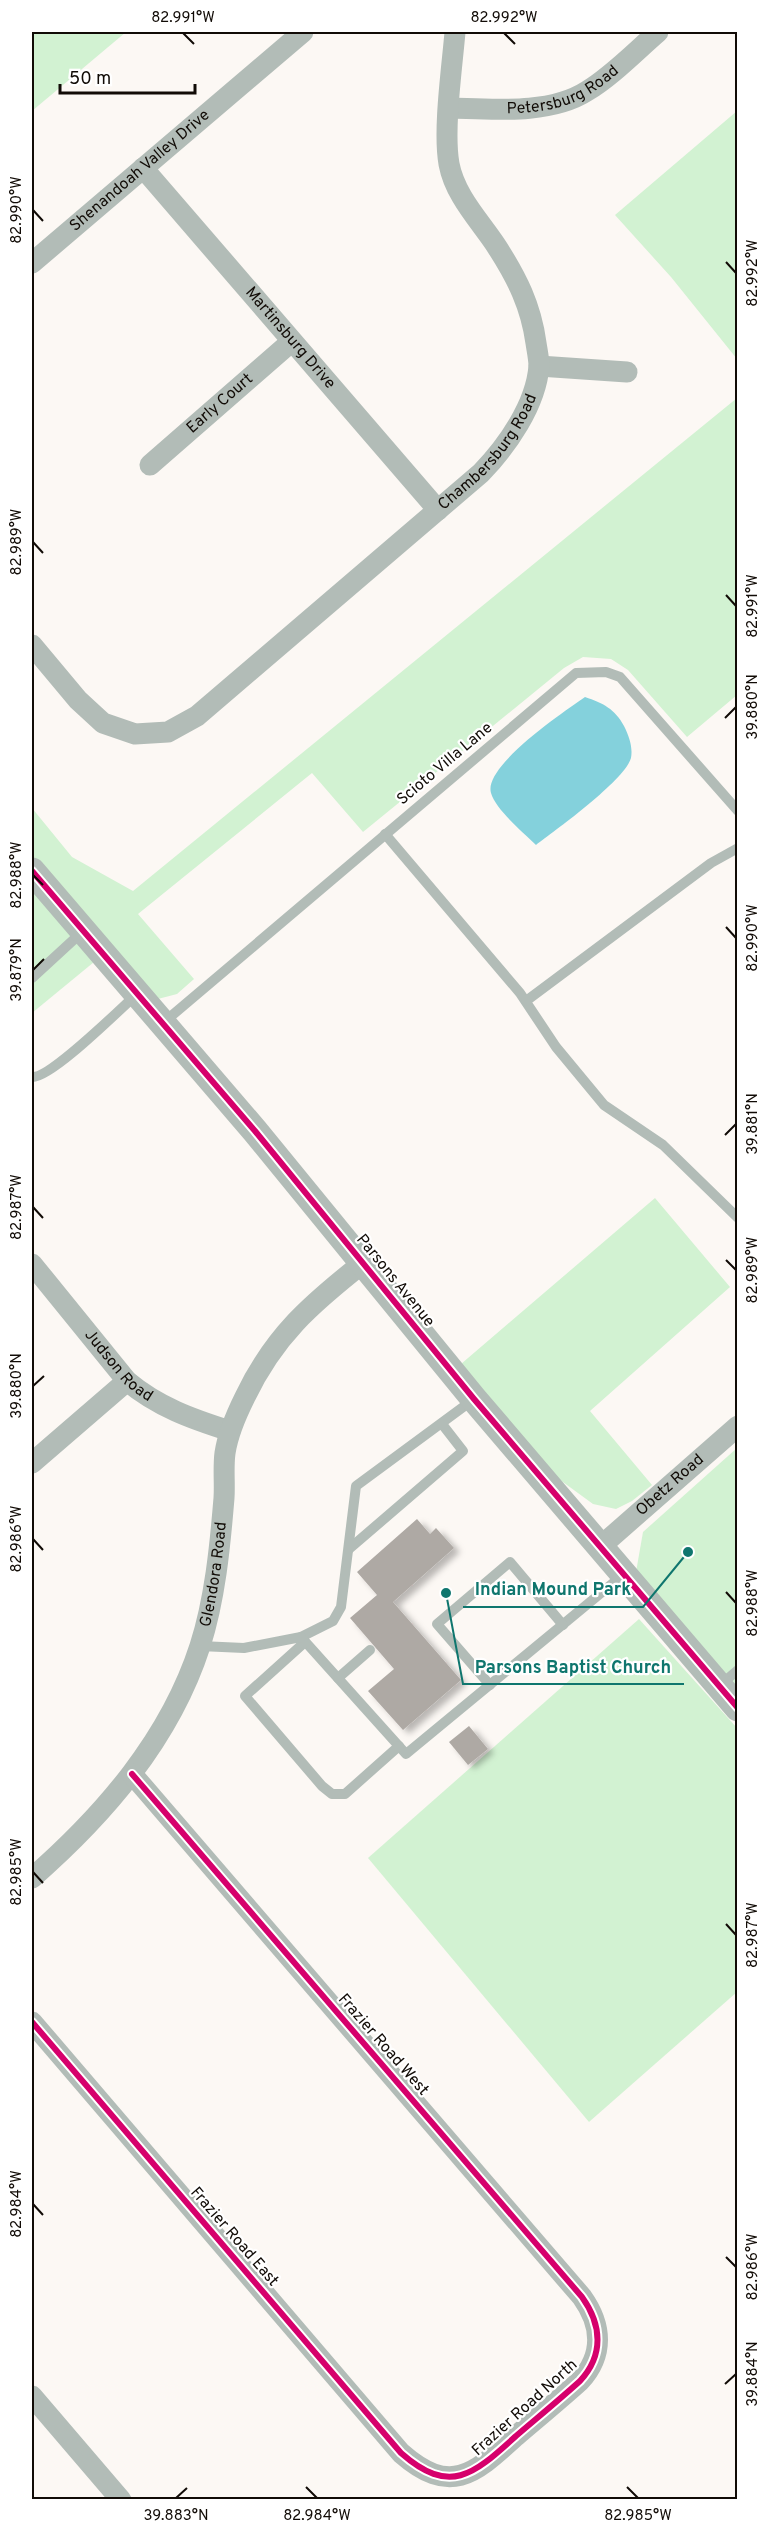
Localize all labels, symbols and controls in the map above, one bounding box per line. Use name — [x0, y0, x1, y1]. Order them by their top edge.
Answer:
text: 82.991°W — [151, 9, 215, 28]
text: 82.992°W — [470, 9, 538, 28]
scale bar — [60, 57, 195, 95]
street label: Petersburg Road — [506, 61, 623, 119]
text: 50 m — [69, 68, 111, 91]
street label: Shenandoah Valley Drive — [66, 106, 214, 236]
text: 82.990°W — [8, 176, 27, 244]
text: 82.992°W — [744, 239, 763, 307]
street label: Martinsburg Drive — [240, 283, 340, 394]
street label: Early Court — [183, 369, 257, 438]
street label: Chambersburg Road — [434, 391, 542, 515]
text: 82.989°W — [8, 509, 27, 575]
text: 82.991°W — [744, 574, 763, 638]
text: 39.880°N — [744, 674, 763, 740]
street label: Scioto Villa Lane — [393, 718, 497, 810]
text: 82.988°W — [8, 841, 27, 909]
text: 82.990°W — [744, 904, 763, 972]
text: 39.879°N — [8, 938, 27, 1002]
text: 39.881°N — [744, 1093, 763, 1155]
text: 82.987°W — [8, 1174, 27, 1240]
street label: Parsons Avenue — [351, 1231, 439, 1331]
text: 82.989°W — [744, 1237, 763, 1303]
street label: Judson Road — [79, 1326, 156, 1407]
text: 39.880°N — [8, 1353, 27, 1419]
street label: Obetz Road — [632, 1450, 708, 1521]
text: 82.986°W — [8, 1505, 27, 1573]
street label: Glendora Road — [196, 1521, 232, 1629]
text: 82.988°W — [744, 1569, 763, 1637]
callout: Indian Mound Park — [463, 1571, 643, 1607]
text: Indian Mound Park — [475, 1579, 631, 1602]
callout: Parsons Baptist Church — [463, 1648, 684, 1684]
text: Parsons Baptist Church — [475, 1657, 671, 1680]
text: 82.985°W — [8, 1838, 27, 1906]
text: 82.987°W — [744, 1902, 763, 1968]
street label: Frazier Road West — [333, 1990, 433, 2100]
text: 82.984°W — [8, 2170, 27, 2238]
street label: Frazier Road East — [185, 2183, 283, 2291]
text: 82.986°W — [744, 2233, 763, 2301]
text: 39.884°N — [744, 2341, 763, 2407]
street label: Frazier Road North — [468, 2355, 582, 2461]
text: 39.883°N — [143, 2507, 209, 2526]
text: 82.984°W — [283, 2507, 351, 2526]
text: 82.985°W — [604, 2507, 672, 2526]

